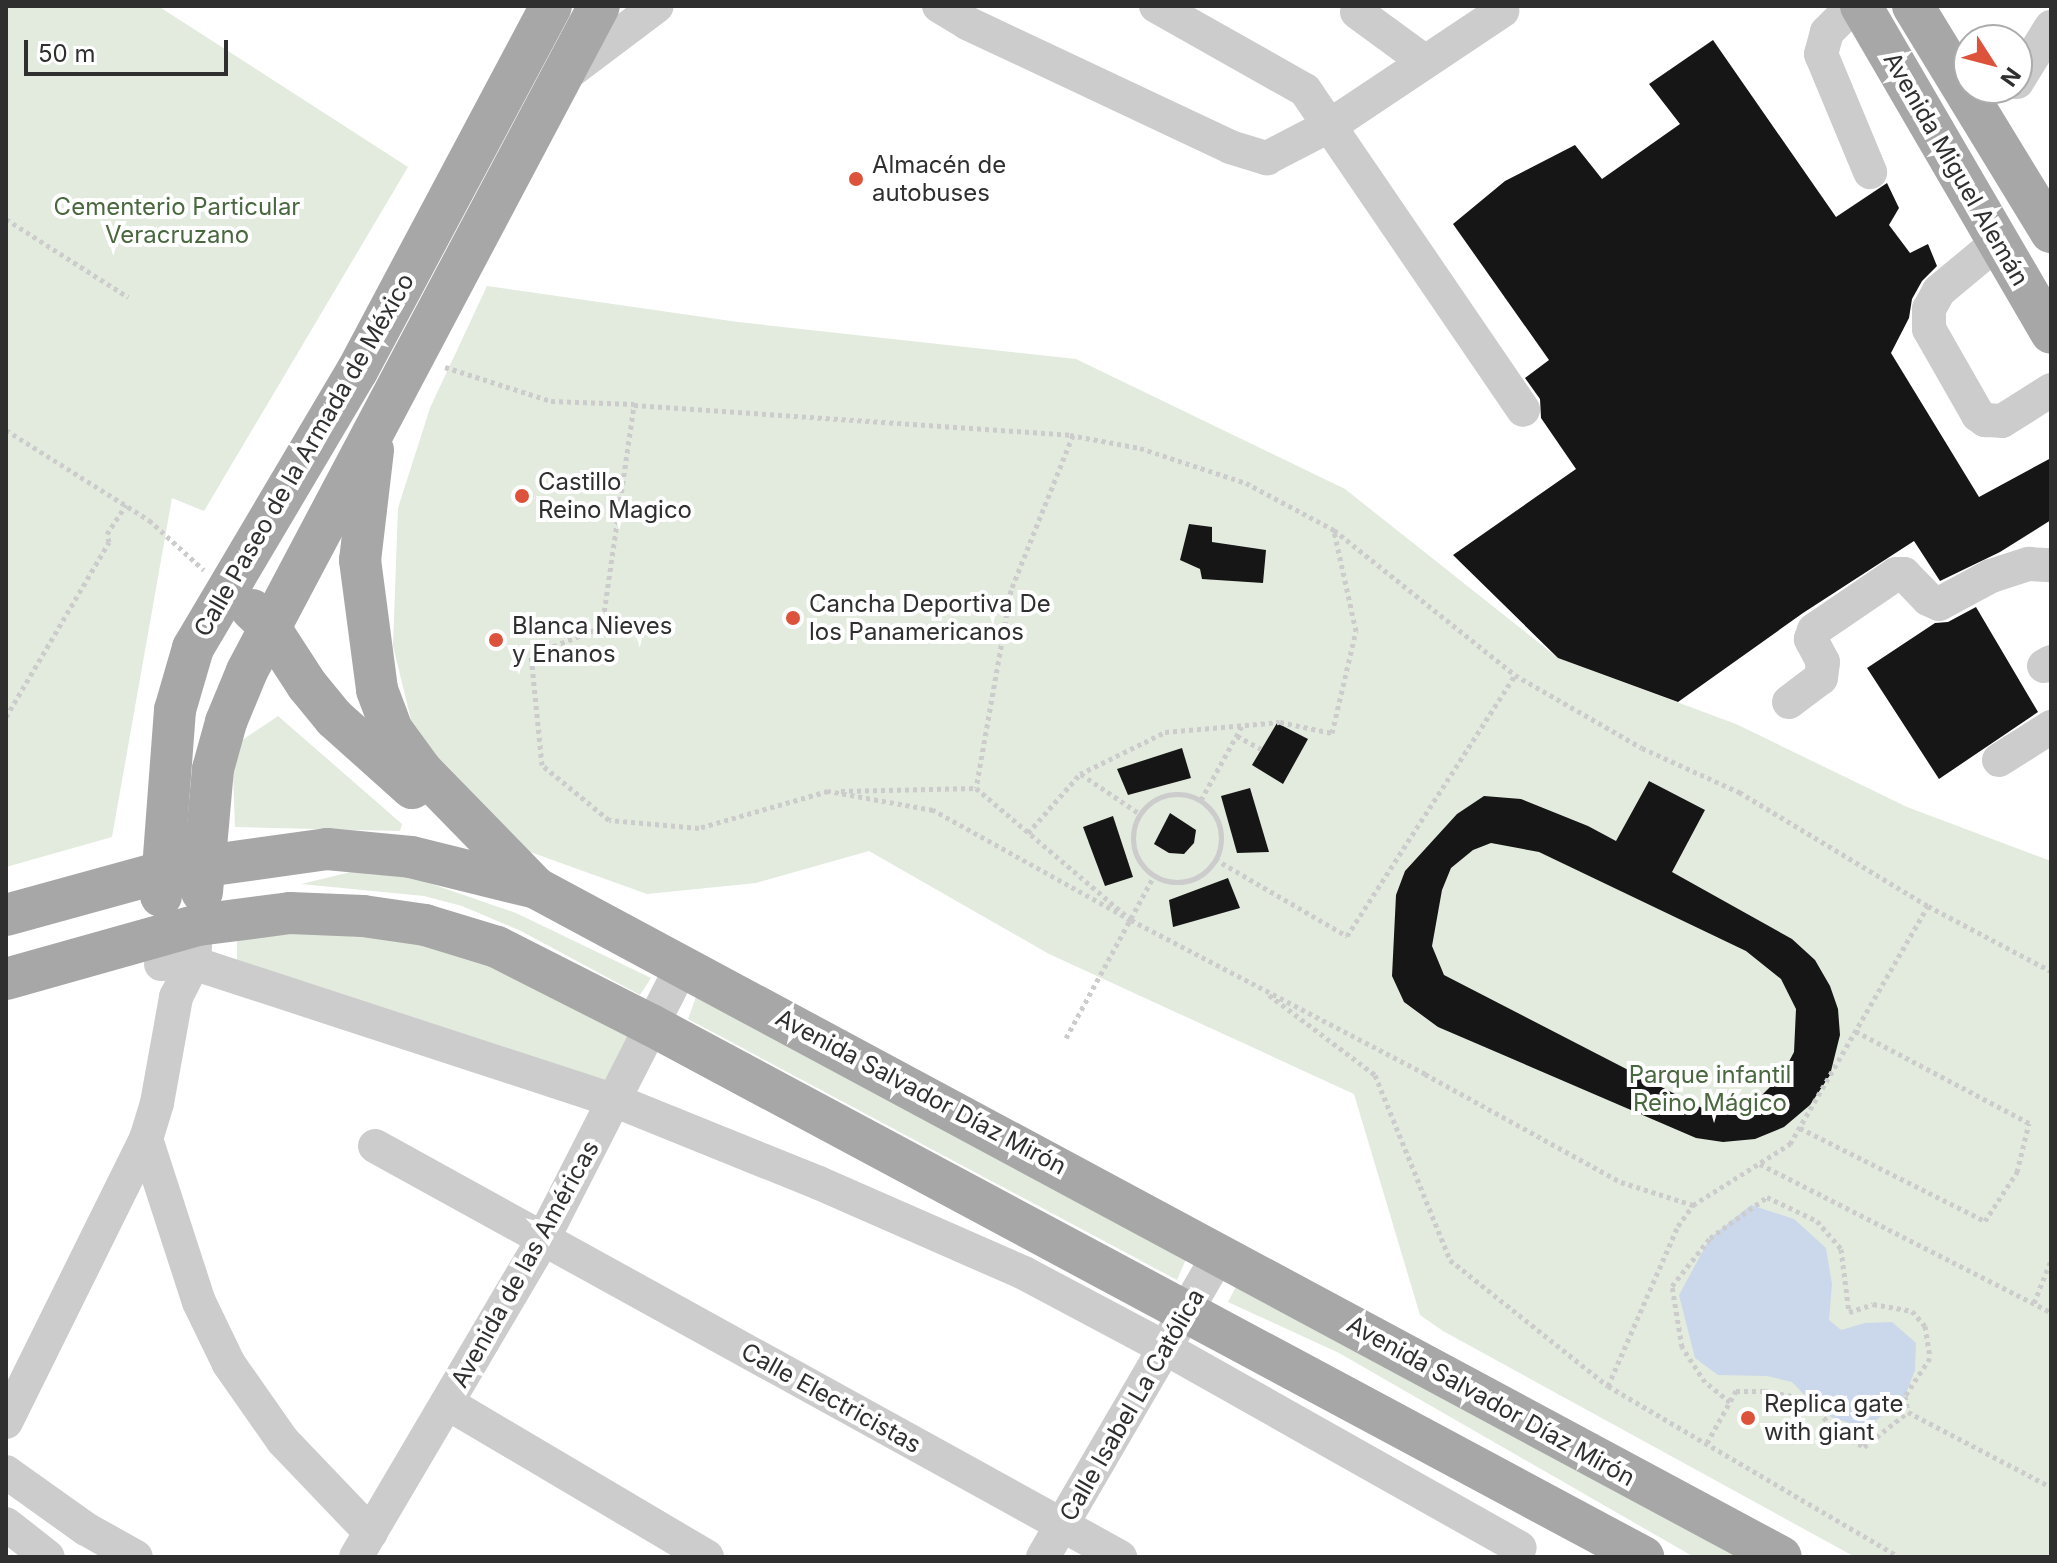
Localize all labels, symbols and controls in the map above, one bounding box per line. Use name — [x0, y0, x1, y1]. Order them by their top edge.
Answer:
scale bar — [28, 24, 232, 74]
north arrow — [1953, 24, 2033, 104]
text: 50 m — [38, 39, 96, 68]
street label: Avenida Miguel Alemán — [1877, 47, 2035, 291]
text: N — [1995, 63, 2026, 91]
place label: Almacén de autobuses — [872, 151, 1006, 207]
marker: Almacén de autobuses — [847, 170, 865, 188]
park label: Cementerio Particular Veracruzano — [54, 193, 300, 249]
street label: Calle Paseo de la Armada de México — [188, 268, 420, 642]
place label: Castillo Reino Magico — [538, 468, 692, 524]
marker: Castillo Reino Magico — [513, 487, 531, 505]
place label: Cancha Deportiva De los Panamericanos — [809, 590, 1051, 646]
marker: Cancha Deportiva De los Panamericanos — [784, 609, 802, 627]
place label: Blanca Nieves y Enanos — [512, 612, 672, 668]
marker: Blanca Nieves y Enanos — [487, 631, 505, 649]
street label: Avenida Salvador Díaz Mirón — [771, 1003, 1071, 1181]
park label: Parque infantil Reino Mágico — [1629, 1061, 1791, 1117]
street label: Avenida de las Américas — [445, 1135, 605, 1393]
street label: Calle Isabel La Católica — [1054, 1284, 1210, 1526]
street label: Avenida Salvador Díaz Mirón — [1342, 1310, 1640, 1492]
street label: Calle Electricistas — [736, 1337, 926, 1459]
place label: Replica gate with giant — [1764, 1390, 1903, 1446]
marker: Replica gate with giant — [1739, 1409, 1757, 1427]

